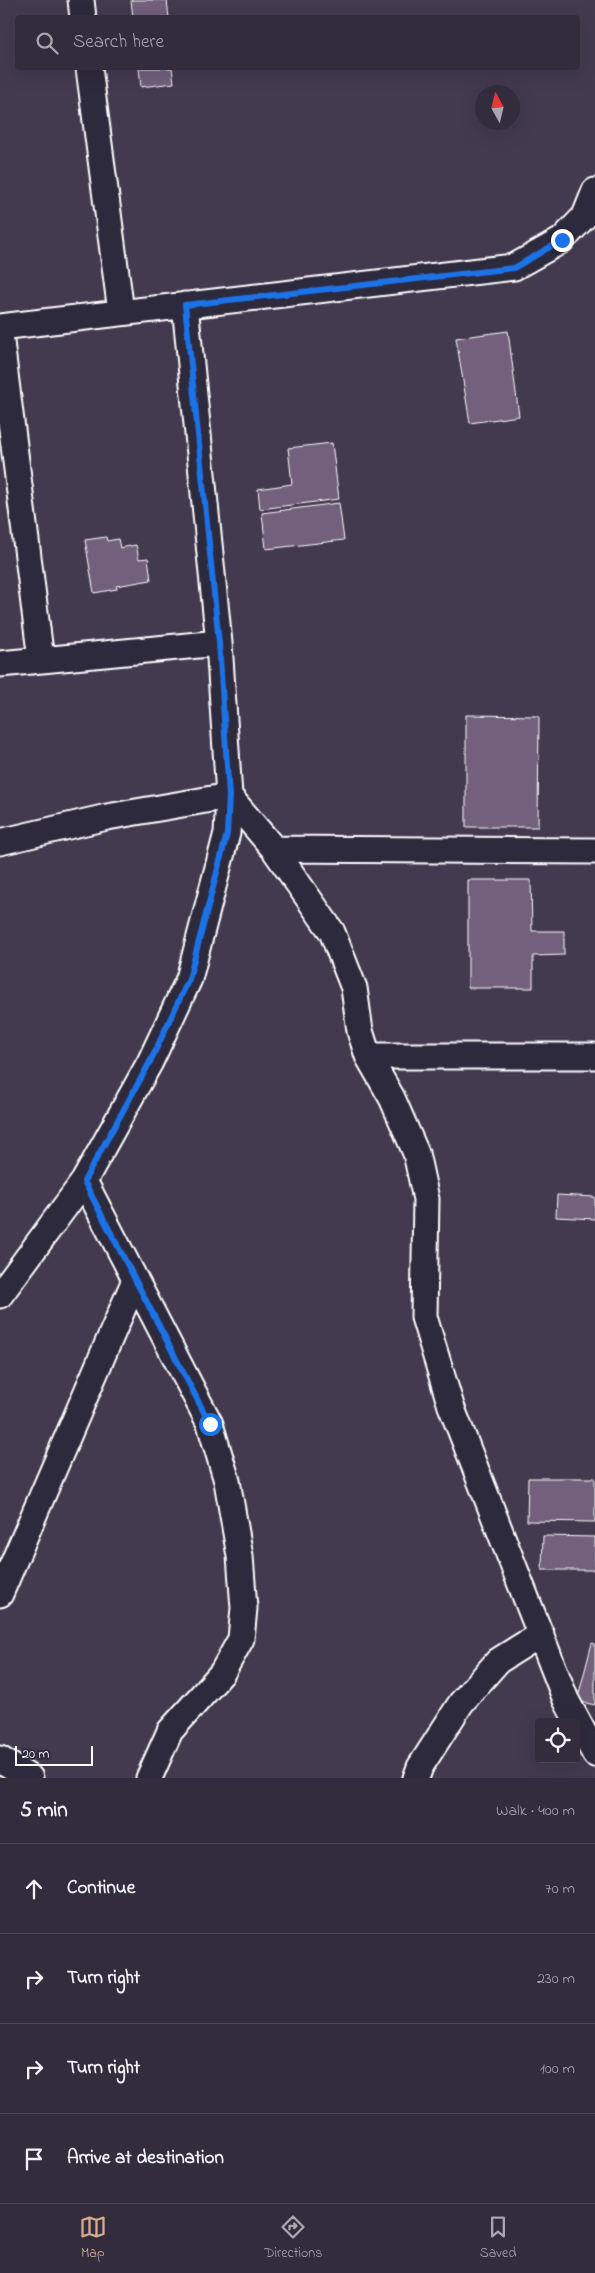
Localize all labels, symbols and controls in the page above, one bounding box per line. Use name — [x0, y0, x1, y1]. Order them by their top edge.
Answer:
search box — [15, 15, 580, 70]
icon: search — [33, 29, 61, 57]
text: Search here — [73, 29, 164, 56]
north arrow — [475, 85, 520, 130]
route end — [551, 229, 574, 252]
route start — [199, 1413, 222, 1436]
map controls — [535, 1718, 580, 1763]
button: locate — [535, 1718, 580, 1763]
scale bar — [15, 1743, 92, 1766]
text: 20 m — [22, 1744, 49, 1765]
text: 5 min — [20, 1796, 68, 1826]
text: Walk · 400 m — [496, 1799, 575, 1823]
icon: ahead — [20, 1875, 48, 1903]
text: Continue — [67, 1875, 135, 1902]
text: 70 m — [545, 1877, 575, 1901]
icon: right — [20, 1965, 48, 1993]
text: Turn right — [67, 1965, 140, 1992]
text: 230 m — [537, 1967, 575, 1991]
icon: right — [20, 2055, 48, 2083]
text: Turn right — [67, 2055, 140, 2082]
text: 100 m — [540, 2057, 575, 2081]
icon: arrive — [20, 2145, 48, 2173]
text: Arrive at destination — [67, 2145, 224, 2172]
tab: Map — [79, 2213, 107, 2264]
tab: Directions — [264, 2213, 322, 2264]
tab: Saved — [480, 2213, 516, 2264]

